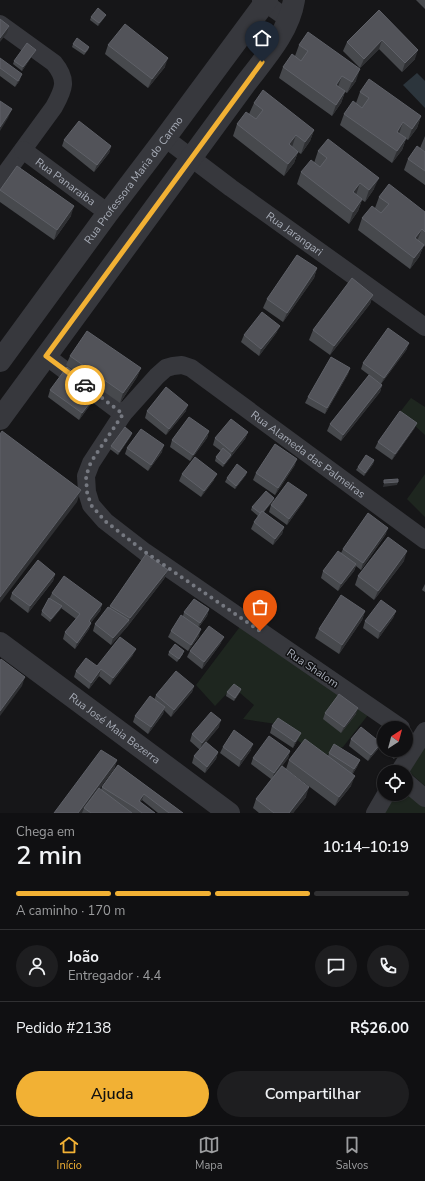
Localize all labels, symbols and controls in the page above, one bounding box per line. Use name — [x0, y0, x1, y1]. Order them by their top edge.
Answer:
pin — [245, 21, 279, 62]
icon: home — [251, 27, 273, 49]
street label: Rua Professora Maria do Carmo — [81, 113, 187, 247]
street label: Rua Panaraiba — [32, 155, 99, 209]
street label: Rua Jarangari — [263, 209, 326, 259]
courier — [65, 365, 105, 405]
icon: car — [74, 374, 96, 396]
street label: Rua Alameda das Palmeiras — [248, 407, 368, 502]
pin — [243, 590, 277, 631]
icon: bag — [249, 596, 271, 618]
street label: Rua Shalom — [284, 645, 342, 691]
street label: Rua José Maia Bezerra — [66, 690, 163, 768]
north arrow — [377, 721, 413, 757]
map controls — [377, 721, 413, 801]
button: locate — [377, 765, 413, 801]
text: Chega em — [16, 823, 75, 841]
text: 10:14–10:19 — [322, 837, 409, 857]
text: 2 min — [16, 838, 82, 873]
text: A caminho · 170 m — [16, 902, 125, 920]
button: person — [16, 945, 58, 987]
button: chat — [315, 945, 357, 987]
button: phone — [367, 945, 409, 987]
text: João — [68, 947, 99, 967]
text: Entregador · 4.4 — [68, 967, 161, 985]
text: Pedido #2138 — [16, 1018, 111, 1038]
text: R$26.00 — [350, 1018, 409, 1038]
button: Ajuda — [16, 1071, 209, 1117]
button: Compartilhar — [217, 1071, 409, 1117]
tab: Início — [57, 1134, 82, 1173]
tab: Mapa — [195, 1134, 223, 1173]
tab: Salvos — [336, 1134, 368, 1173]

